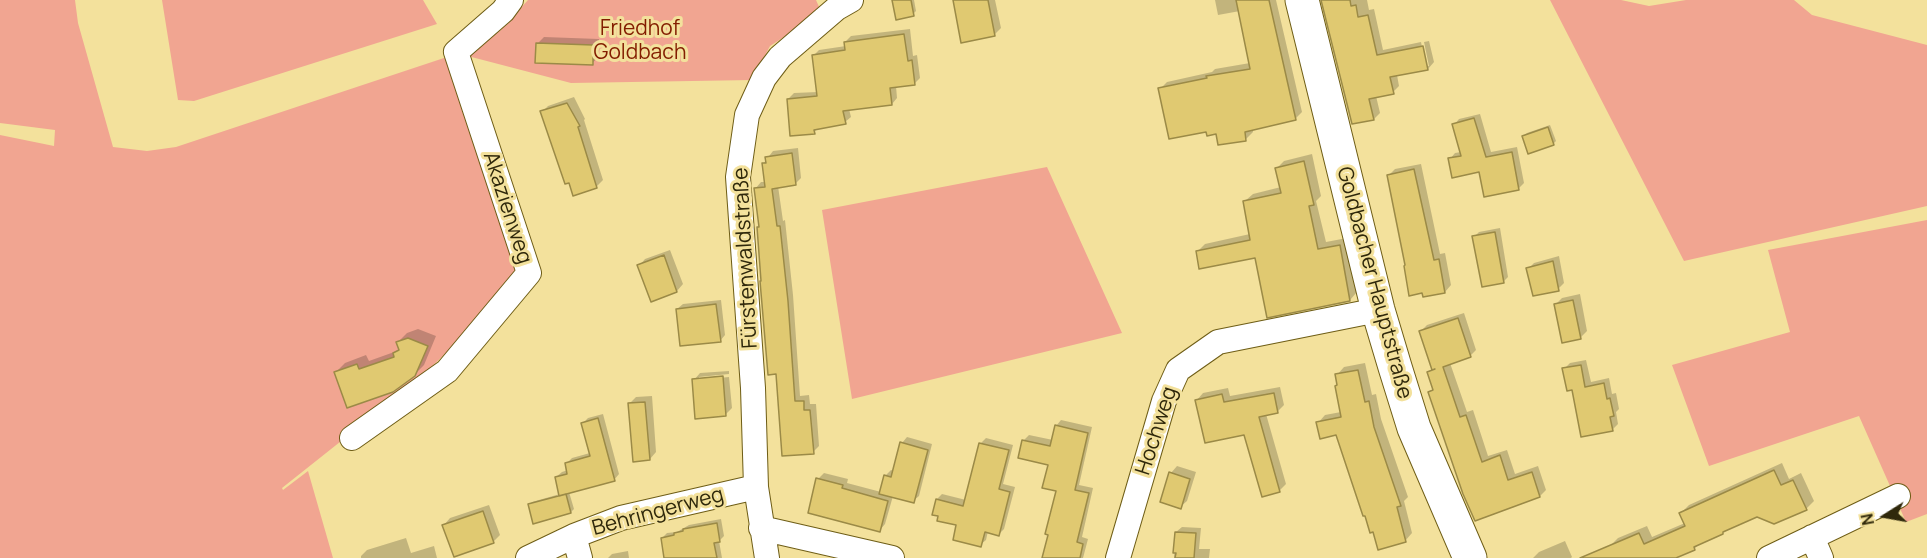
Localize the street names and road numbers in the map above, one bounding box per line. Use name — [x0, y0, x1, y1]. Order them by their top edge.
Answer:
street label: Akazienweg — [477, 149, 537, 267]
street label: Goldbacher Hauptstraße — [1331, 164, 1417, 402]
street label: Fürstenwaldstraße — [729, 167, 763, 349]
street label: Hochweg — [1131, 384, 1183, 478]
street label: Behringerweg — [589, 482, 727, 542]

